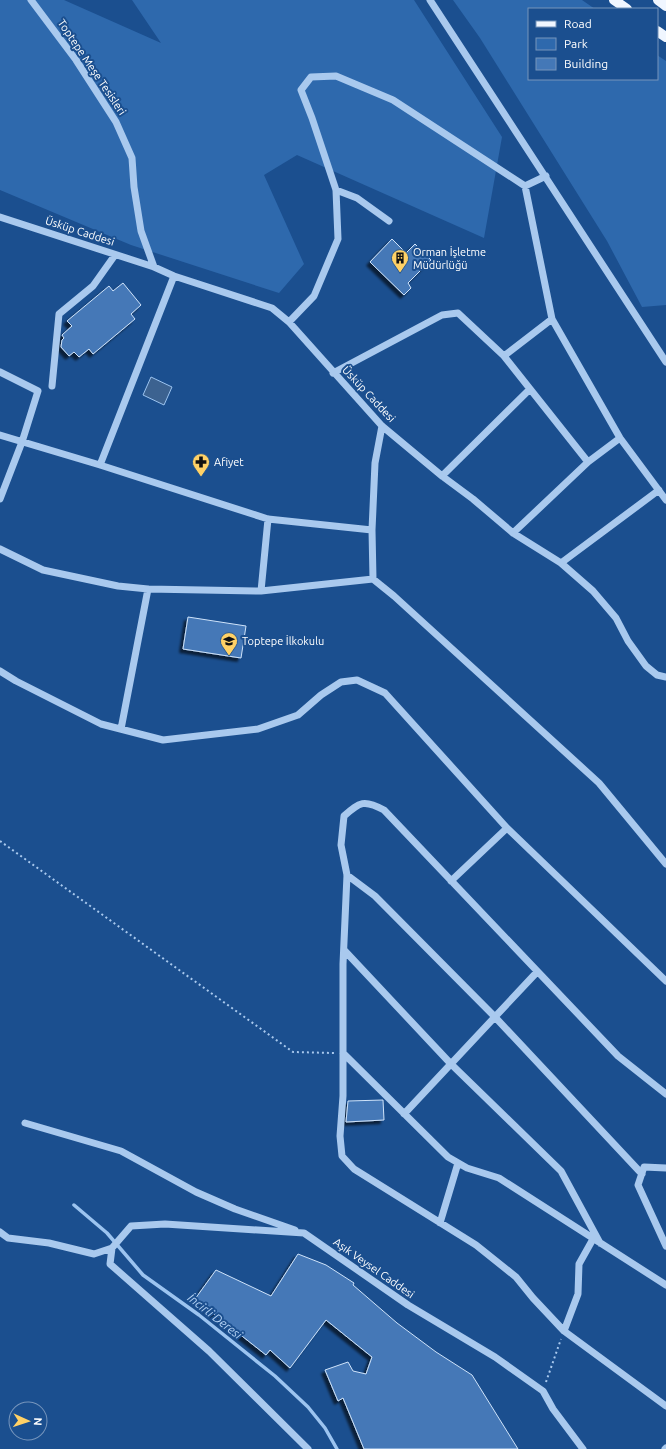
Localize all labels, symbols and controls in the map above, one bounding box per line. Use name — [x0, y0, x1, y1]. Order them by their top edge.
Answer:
legend — [528, 8, 658, 80]
street label: Toptepe Meşe Tesisleri — [56, 17, 128, 117]
text: Road — [564, 17, 592, 30]
text: Park — [564, 37, 588, 50]
text: Building — [564, 57, 608, 70]
street label: Üsküp Caddesi — [44, 214, 116, 248]
place label: Orman İşletme Müdürlüğü — [413, 246, 486, 271]
building icon: Orman İşletme Müdürlüğü — [390, 248, 410, 273]
street label: Üsküp Caddesi — [340, 364, 398, 424]
pharmacy icon: Afiyet — [191, 452, 211, 477]
place label: Afiyet — [214, 456, 244, 468]
school or university icon: Toptepe İlkokulu — [219, 631, 239, 656]
place label: Toptepe İlkokulu — [242, 635, 324, 647]
street label: Aşık Veysel Caddesi — [331, 1236, 417, 1300]
water label: İncirli Deresi — [185, 1291, 245, 1342]
north arrow — [8, 1401, 48, 1441]
text: N — [32, 1417, 44, 1426]

